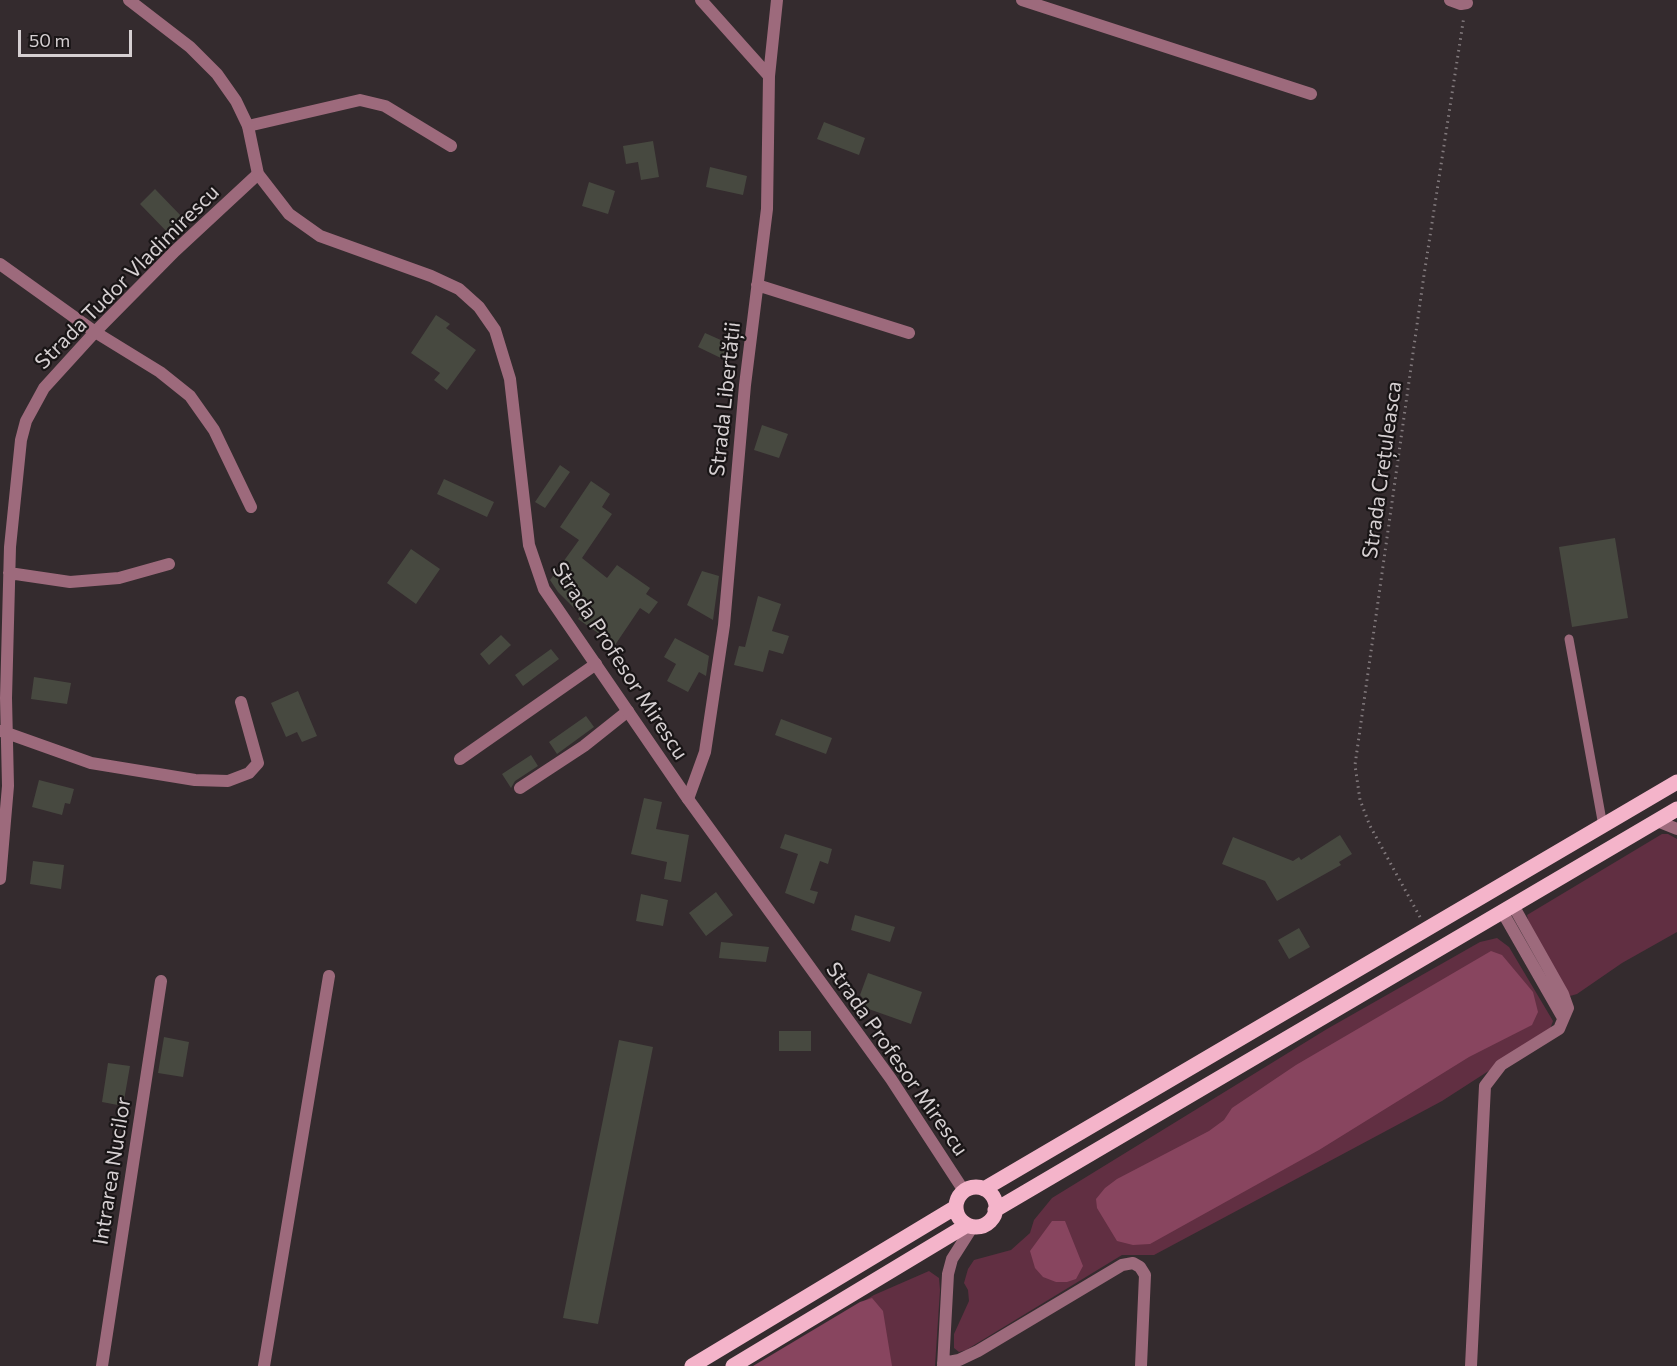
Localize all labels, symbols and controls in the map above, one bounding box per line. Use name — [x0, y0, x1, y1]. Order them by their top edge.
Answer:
scale bar — [21, 18, 135, 56]
text: 50 m — [29, 29, 70, 51]
street label: Strada Tudor Vladimirescu — [30, 180, 224, 374]
street label: Strada Libertății — [704, 320, 746, 478]
street label: Strada Crețuleasca — [1357, 380, 1407, 560]
street label: Strada Profesor Mirescu — [547, 558, 693, 764]
street label: Strada Profesor Mirescu — [821, 957, 973, 1161]
street label: Intrarea Nucilor — [88, 1095, 136, 1247]

